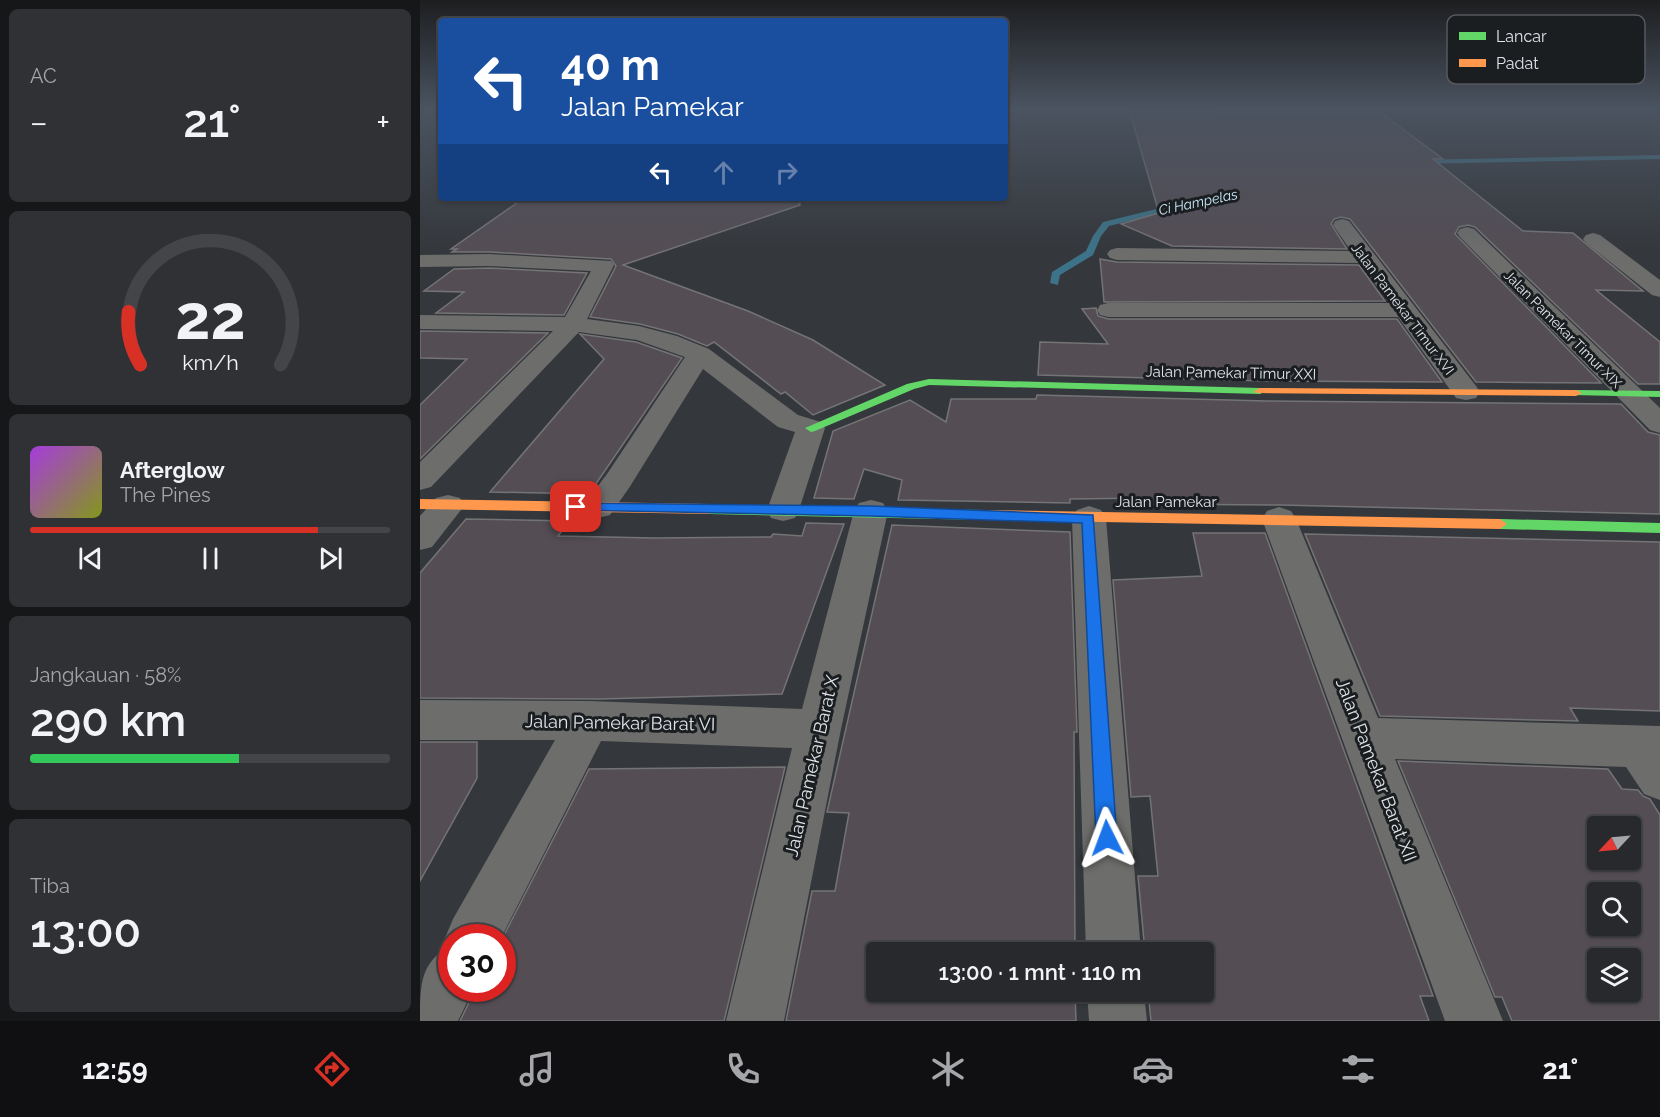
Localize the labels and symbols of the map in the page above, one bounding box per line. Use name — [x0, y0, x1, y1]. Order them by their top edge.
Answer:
legend — [1447, 15, 1645, 84]
text: Lancar — [1496, 27, 1547, 46]
text: Padat — [1496, 54, 1539, 73]
water label: Ci Hampelas — [1157, 186, 1239, 218]
street label: Jalan Pamekar Timur XVI — [1348, 240, 1458, 378]
street label: Jalan Pamekar Timur XIX — [1501, 267, 1625, 391]
street label: Jalan Pamekar Timur XXI — [1145, 363, 1317, 383]
pin — [550, 481, 601, 532]
street label: Jalan Pamekar — [1115, 493, 1217, 511]
street label: Jalan Pamekar Barat X — [780, 673, 843, 859]
street label: Jalan Pamekar Barat XII — [1332, 675, 1421, 864]
street label: Jalan Pamekar Barat VI — [525, 710, 715, 735]
position arrow — [1075, 806, 1139, 870]
north arrow — [1587, 816, 1641, 870]
speed limit sign: 30 — [438, 924, 516, 1002]

